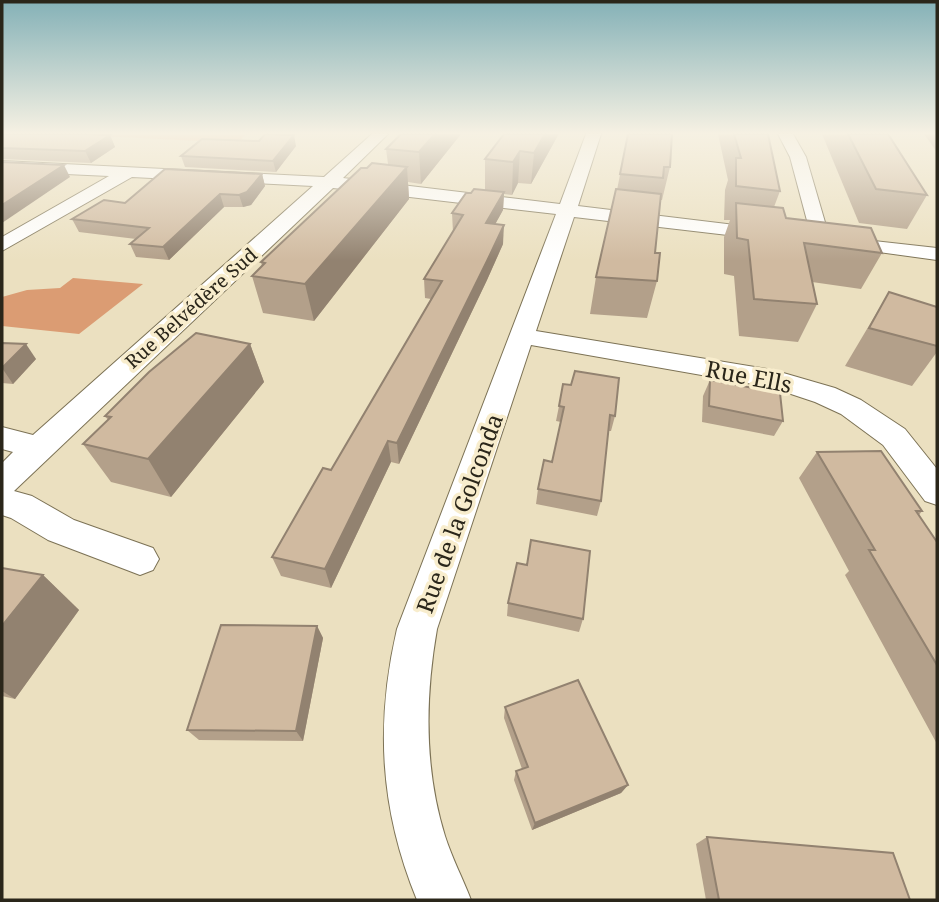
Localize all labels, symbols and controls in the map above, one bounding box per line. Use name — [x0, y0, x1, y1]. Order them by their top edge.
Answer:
street label: Rue Belvédère Sud — [119, 241, 263, 374]
street label: Rue Ells — [703, 352, 795, 400]
street label: Rue de la Golconda — [408, 409, 510, 617]

